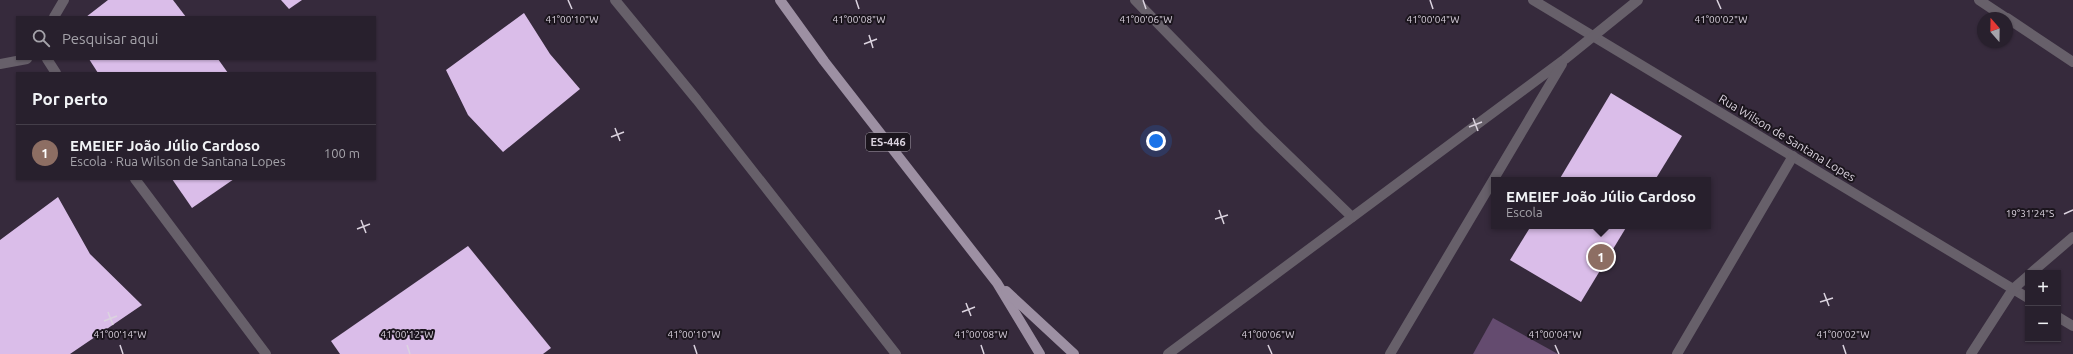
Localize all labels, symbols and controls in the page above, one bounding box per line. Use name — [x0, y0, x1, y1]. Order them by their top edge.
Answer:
north arrow — [1977, 12, 2013, 48]
text: 41°00'10"W — [546, 14, 598, 25]
text: 41°00'08"W — [833, 14, 885, 25]
text: 41°00'06"W — [1120, 14, 1172, 25]
text: 41°00'04"W — [1407, 14, 1459, 25]
text: 41°00'02"W — [1695, 14, 1747, 25]
search box — [16, 16, 376, 60]
icon: search — [30, 27, 52, 49]
text: Pesquisar aqui — [62, 30, 158, 47]
text: Por perto — [32, 89, 108, 108]
street label: Rua Wilson de Santana Lopes — [1717, 92, 1858, 184]
your location — [1146, 131, 1166, 151]
road number: ES-446 — [866, 133, 910, 151]
text: EMEIEF João Júlio Cardoso — [70, 137, 260, 154]
text: 1 — [41, 146, 49, 160]
text: 100 m — [324, 146, 360, 160]
text: Escola · Rua Wilson de Santana Lopes — [70, 154, 286, 168]
popup — [1491, 177, 1711, 229]
text: EMEIEF João Júlio Cardoso — [1506, 188, 1696, 205]
text: Escola — [1506, 205, 1543, 219]
text: 19°31'24"S — [2006, 208, 2054, 219]
pin: 1 — [1588, 242, 1614, 272]
map controls — [2025, 270, 2061, 342]
button: + — [2025, 270, 2061, 306]
button: − — [2025, 306, 2061, 342]
text: 41°00'14"W — [94, 329, 146, 340]
text: 41°00'12"W — [381, 329, 433, 340]
text: 41°00'10"W — [668, 329, 720, 340]
text: 41°00'08"W — [955, 329, 1007, 340]
text: 41°00'06"W — [1242, 329, 1294, 340]
text: 41°00'04"W — [1529, 329, 1581, 340]
text: 41°00'02"W — [1817, 329, 1869, 340]

